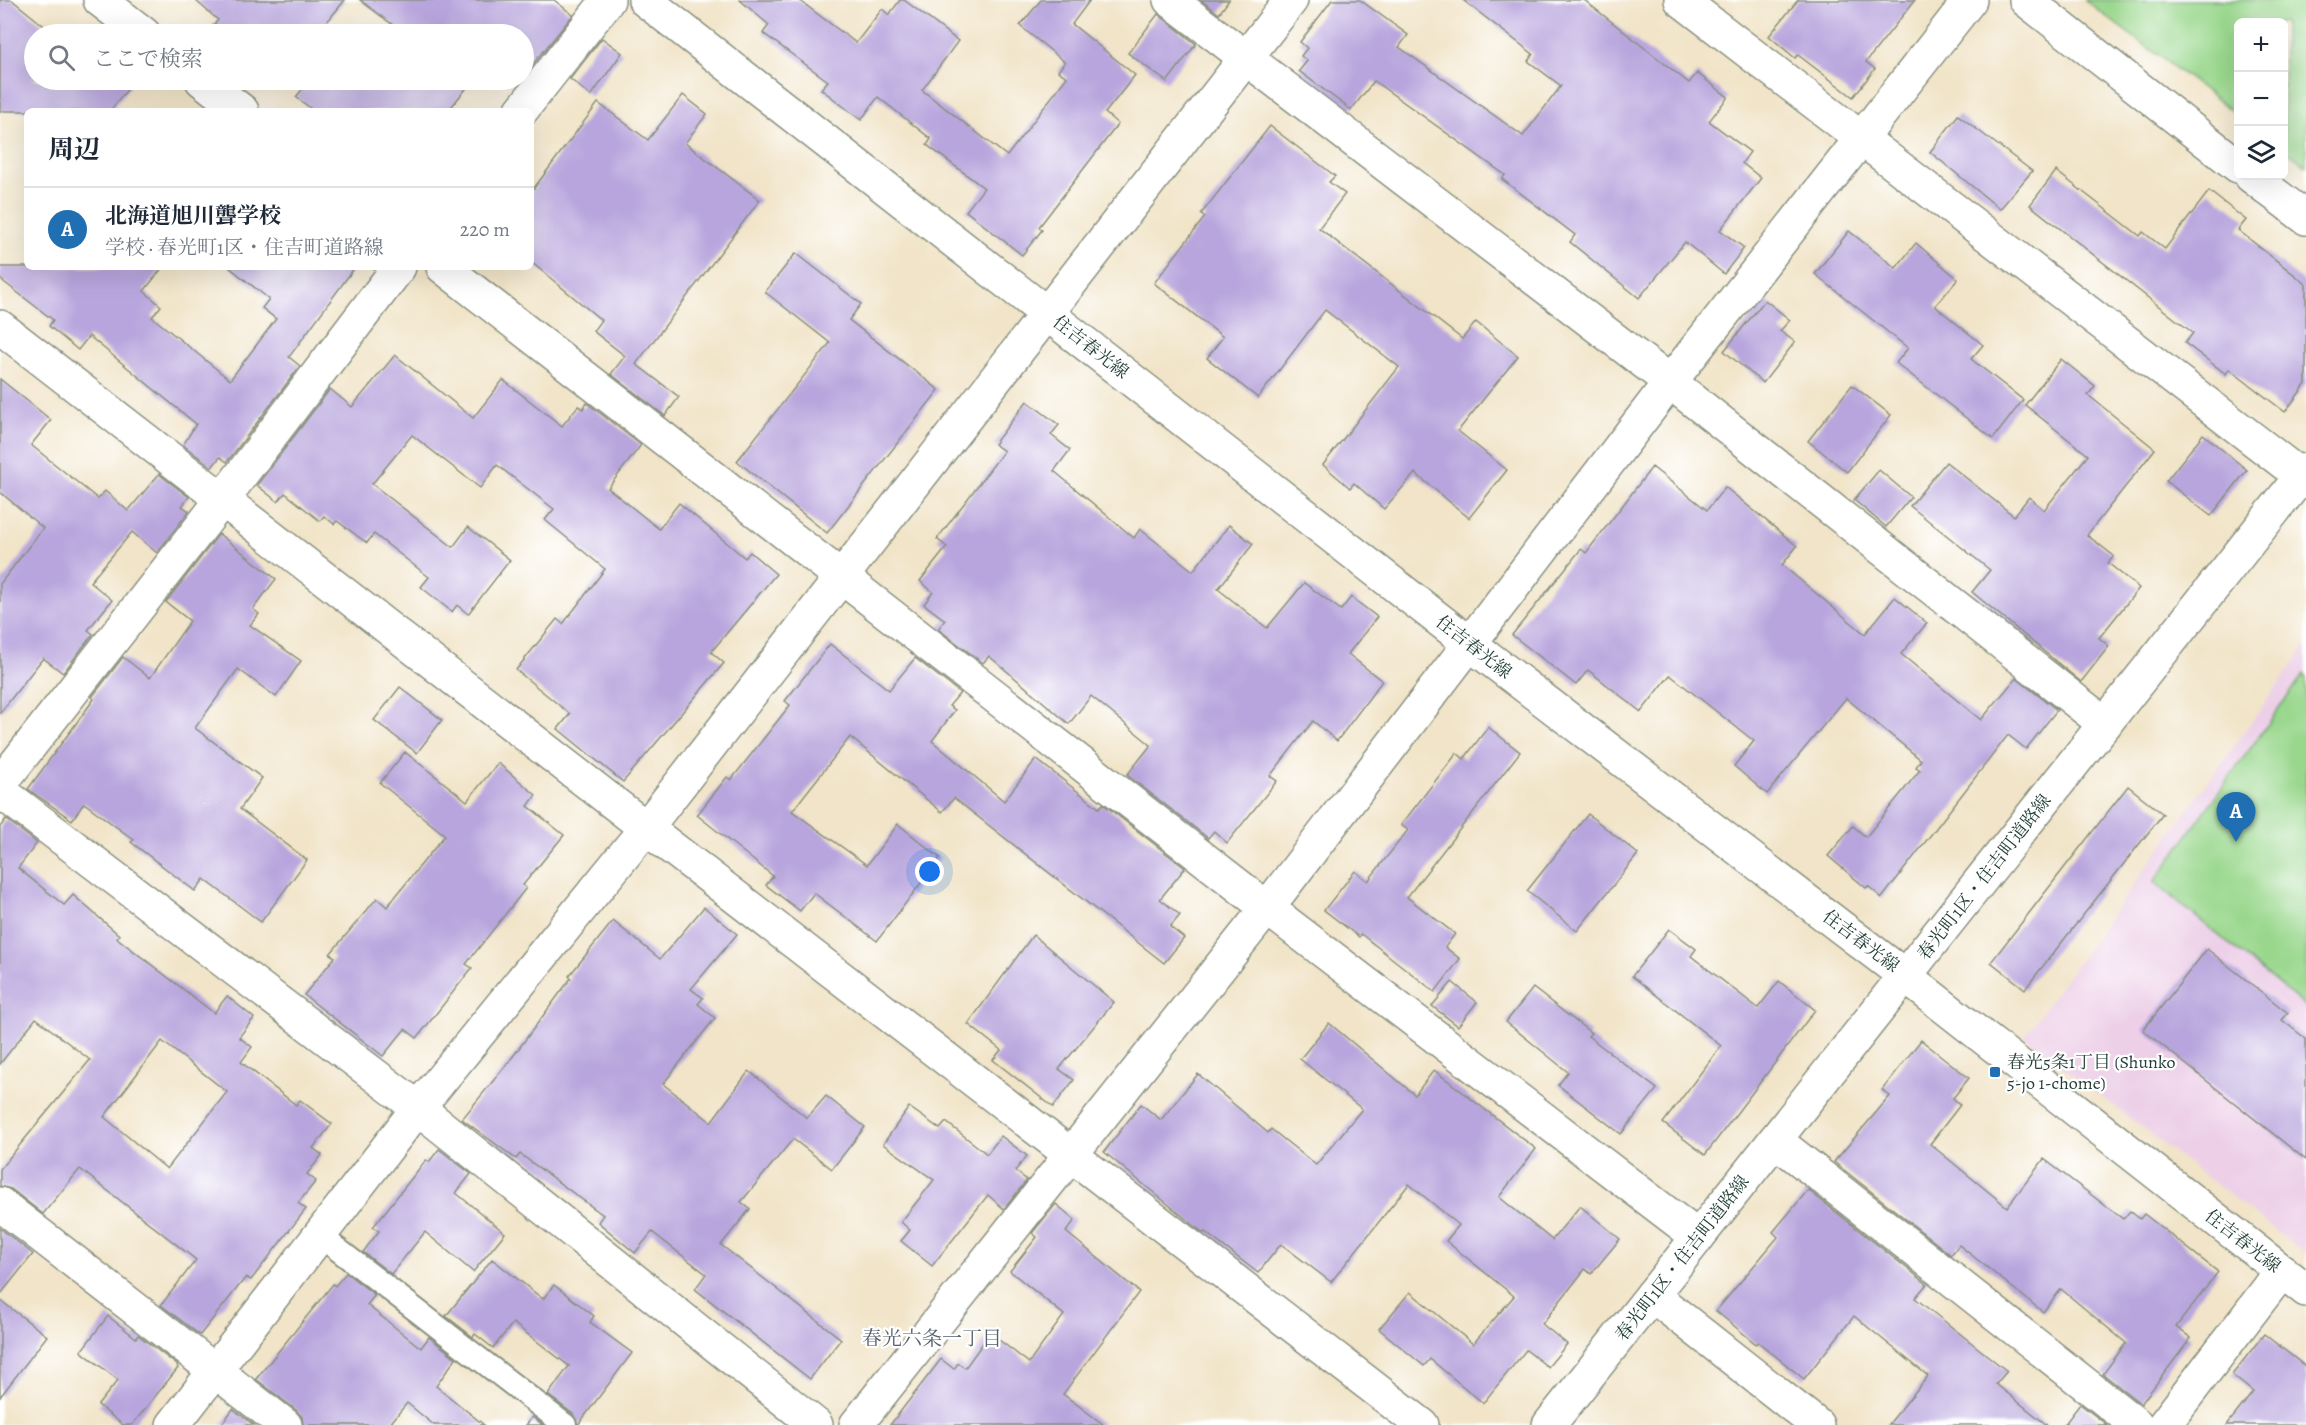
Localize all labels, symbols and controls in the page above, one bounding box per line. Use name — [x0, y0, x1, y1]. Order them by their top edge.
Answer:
map controls — [2234, 18, 2288, 180]
button: + — [2234, 18, 2288, 72]
search box — [24, 24, 534, 90]
icon: search — [45, 41, 78, 74]
text: ここで検索 — [93, 44, 203, 74]
button: − — [2234, 72, 2288, 126]
button: layers — [2234, 126, 2288, 180]
text: 周辺 — [48, 132, 100, 167]
text: 北海道旭川聾学校 — [105, 201, 281, 231]
text: A — [61, 216, 74, 243]
text: 220 m — [460, 216, 510, 243]
text: 学校 · 春光町1区・住吉町道路線 — [105, 234, 384, 261]
street label: 住吉春光線 — [1048, 310, 1134, 384]
street label: 住吉春光線 — [1431, 610, 1517, 684]
street label: 春光町1区・住吉町道路線 — [1912, 789, 2056, 965]
pin: A — [2216, 792, 2256, 842]
your location — [915, 857, 944, 886]
street label: 住吉春光線 — [1818, 904, 1904, 978]
place label: 春光5条1丁目 (Shunko 5-jo 1-chome) — [2007, 1050, 2176, 1095]
marker: 春光5条1丁目 (Shunko 5-jo 1-chome) — [1988, 1065, 2002, 1079]
street label: 春光町1区・住吉町道路線 — [1610, 1170, 1754, 1346]
street label: 住吉春光線 — [2200, 1204, 2286, 1278]
district label: 春光六条一丁目 — [862, 1325, 1002, 1352]

